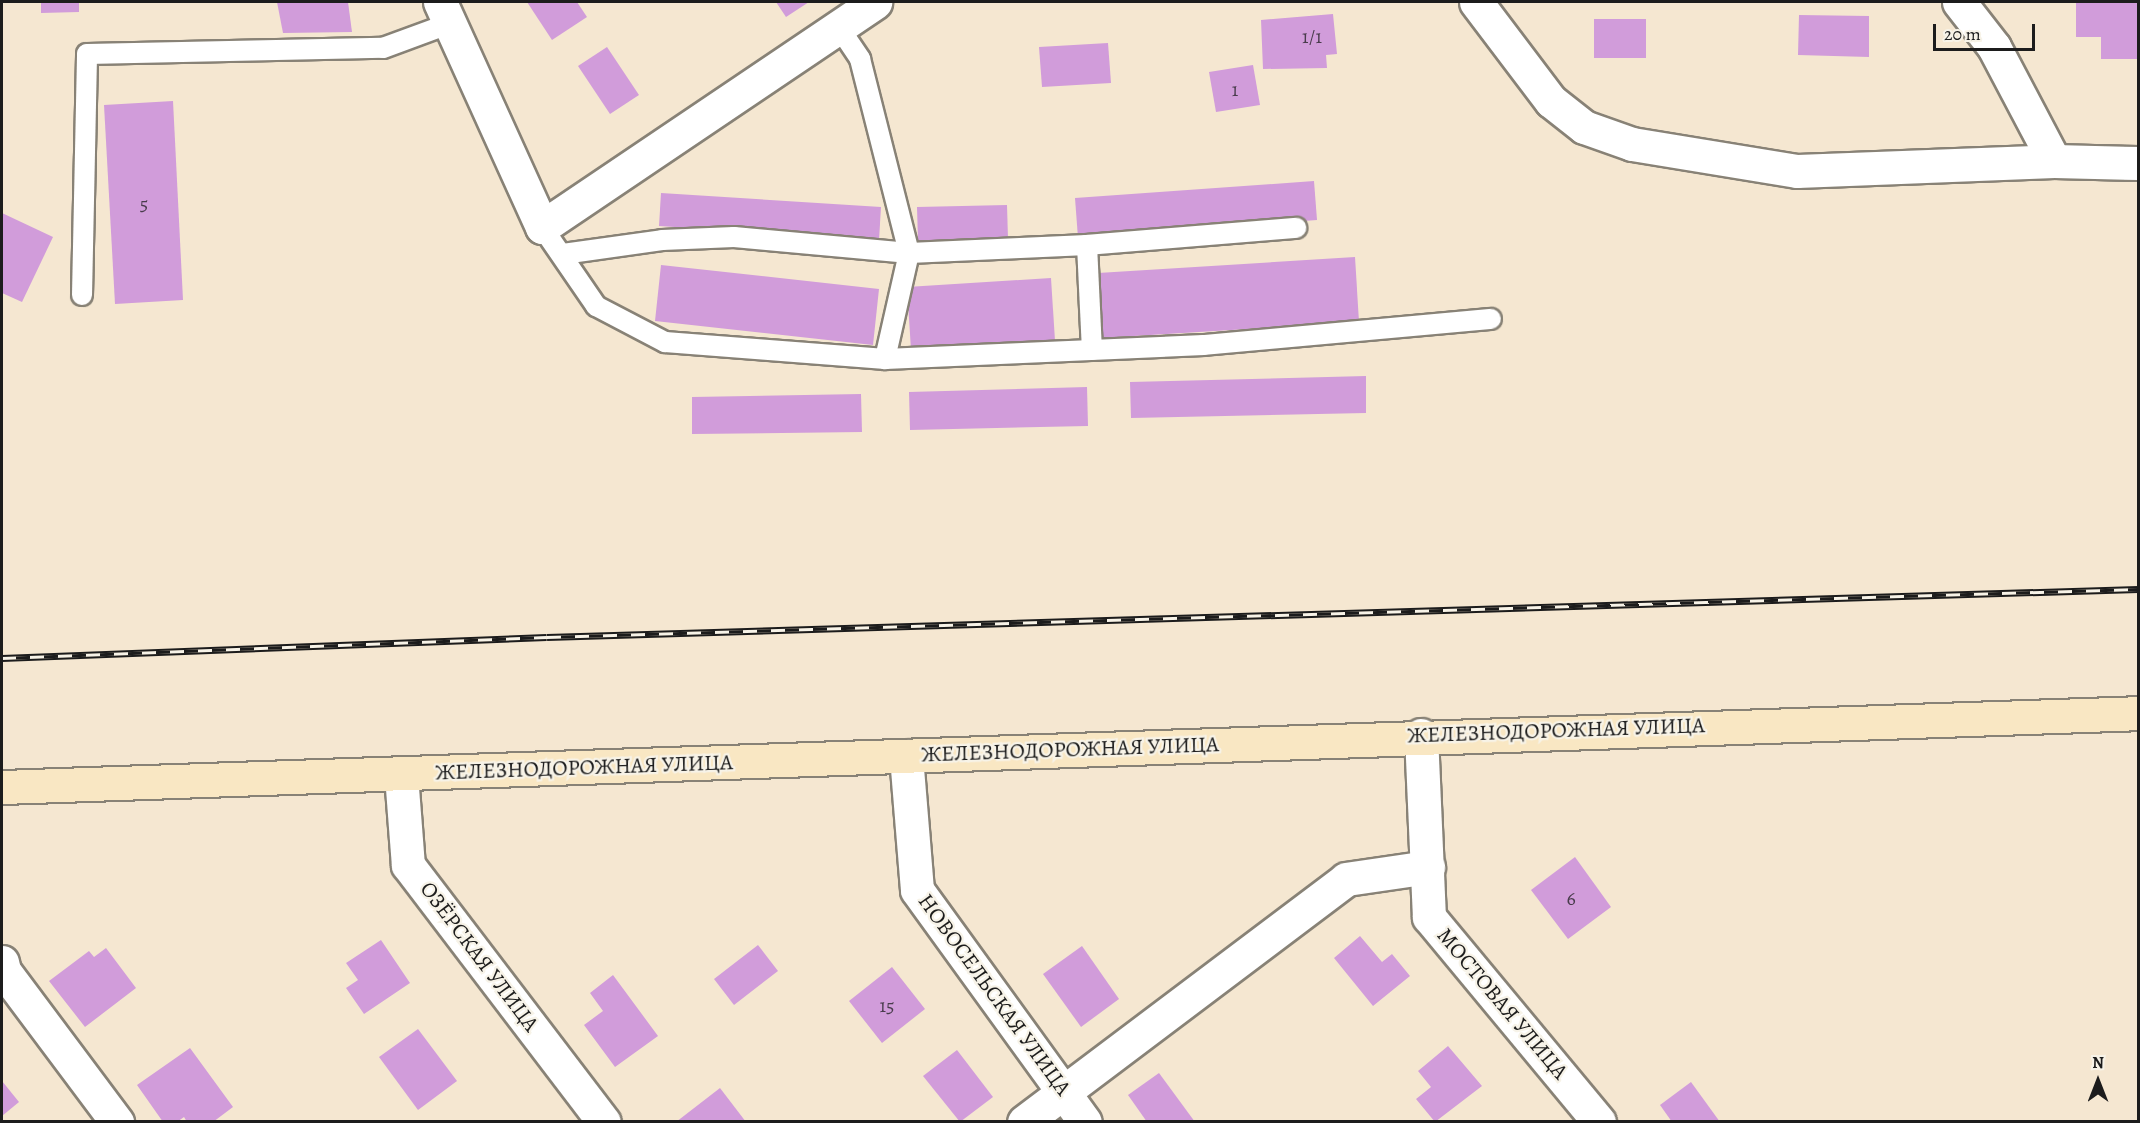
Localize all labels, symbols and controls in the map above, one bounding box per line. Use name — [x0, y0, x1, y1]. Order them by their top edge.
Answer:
scale bar — [1936, 12, 2038, 50]
text: 20 m — [1944, 22, 1981, 46]
house number: 1/1 — [1302, 24, 1322, 48]
house number: 1 — [1232, 77, 1238, 101]
house number: 5 — [140, 191, 148, 215]
street label: ЖЕЛЕЗНОДОРОЖНАЯ УЛИЦА — [1407, 713, 1705, 749]
street label: ЖЕЛЕЗНОДОРОЖНАЯ УЛИЦА — [921, 732, 1219, 768]
street label: ЖЕЛЕЗНОДОРОЖНАЯ УЛИЦА — [435, 750, 733, 786]
street label: ОЗЁРСКАЯ УЛИЦА — [414, 877, 544, 1037]
house number: 6 — [1566, 886, 1576, 910]
street label: НОВОСЕЛЬСКАЯ УЛИЦА — [912, 889, 1076, 1101]
street label: МОСТОВАЯ УЛИЦА — [1431, 923, 1573, 1085]
house number: 15 — [879, 993, 895, 1017]
north arrow — [2068, 1051, 2128, 1111]
text: N — [2092, 1052, 2104, 1074]

